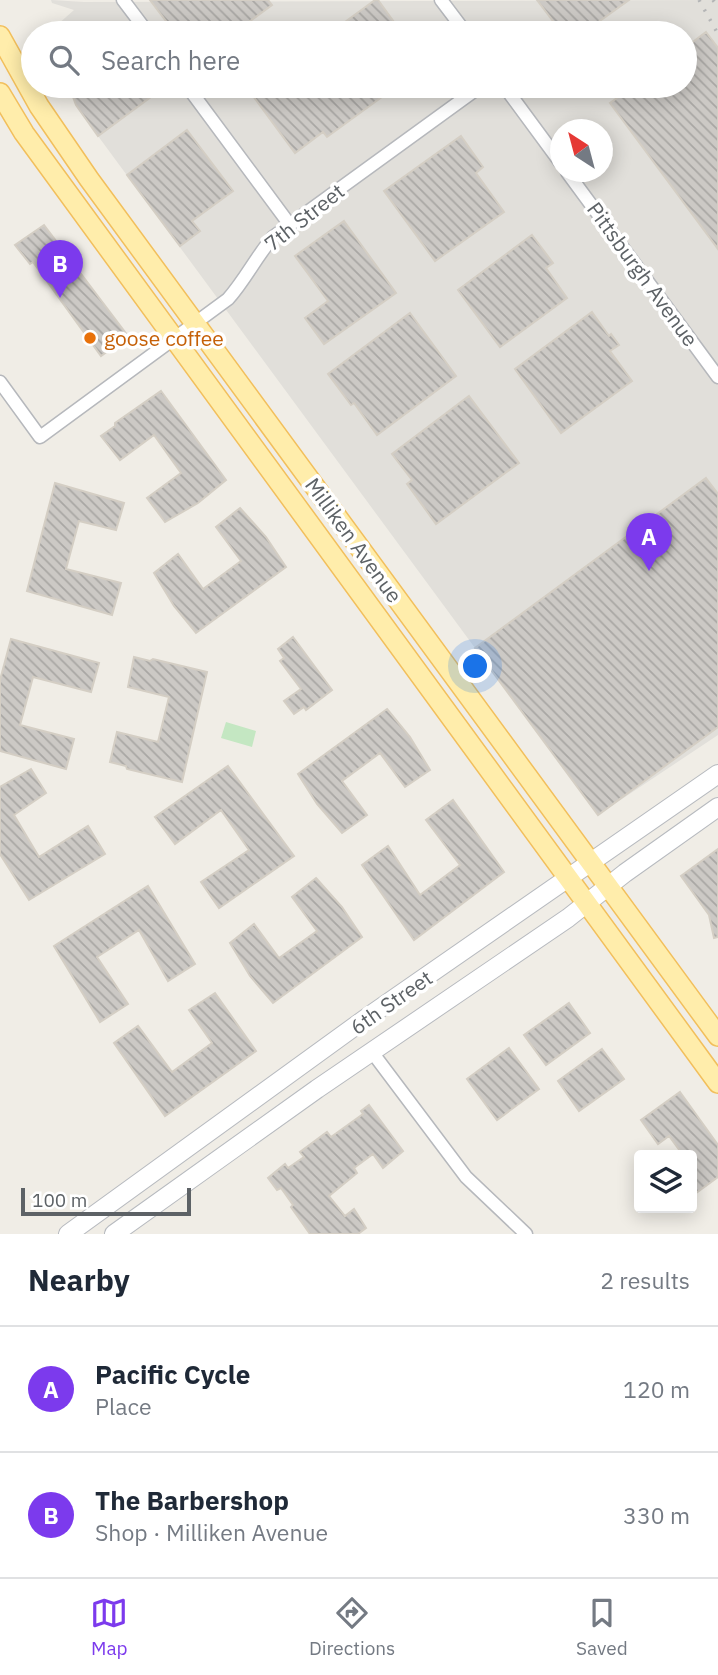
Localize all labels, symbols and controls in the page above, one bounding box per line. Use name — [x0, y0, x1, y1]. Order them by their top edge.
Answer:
search box — [21, 21, 697, 98]
icon: search — [45, 41, 83, 79]
text: Search here — [101, 43, 240, 77]
north arrow — [550, 119, 613, 182]
street label: 7th Street — [258, 177, 350, 257]
street label: Pittsburgh Avenue — [581, 196, 705, 352]
pin: B — [37, 240, 83, 298]
place label: goose coffee — [104, 324, 224, 352]
marker: goose coffee — [82, 330, 98, 346]
street label: Milliken Avenue — [299, 472, 409, 608]
pin: A — [626, 513, 672, 571]
your location — [458, 649, 492, 683]
street label: 6th Street — [344, 963, 438, 1041]
map controls — [634, 1150, 697, 1213]
button: layers — [634, 1150, 697, 1213]
scale bar — [21, 1185, 191, 1217]
text: 100 m — [32, 1188, 87, 1212]
text: Nearby — [28, 1260, 130, 1299]
text: 2 results — [600, 1265, 690, 1295]
text: Pacific Cycle — [95, 1357, 250, 1391]
text: A — [43, 1374, 59, 1404]
text: 120 m — [623, 1374, 690, 1404]
text: Place — [95, 1391, 152, 1421]
text: The Barbershop — [95, 1483, 289, 1517]
text: B — [43, 1500, 59, 1530]
text: 330 m — [623, 1500, 690, 1530]
text: Shop · Milliken Avenue — [95, 1517, 328, 1547]
tab: Map — [90, 1594, 128, 1660]
tab: Directions — [309, 1594, 395, 1660]
tab: Saved — [576, 1594, 628, 1660]

